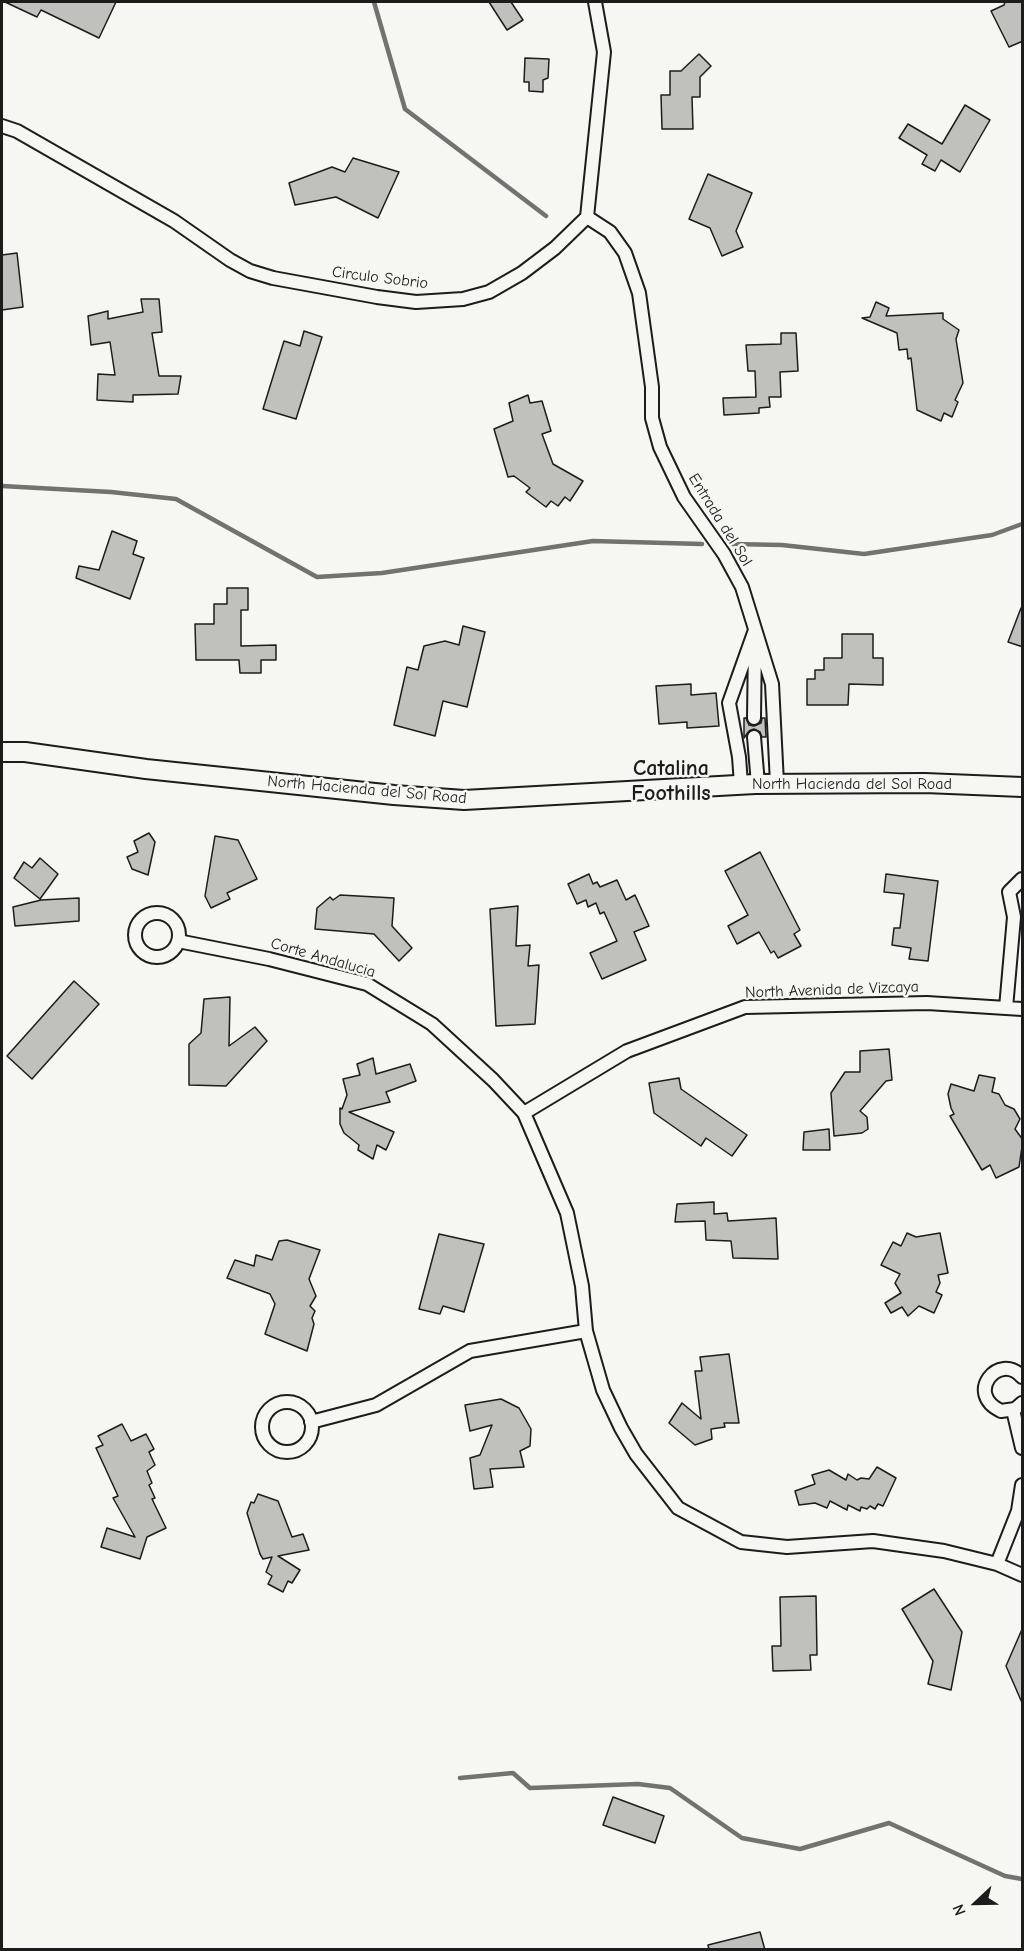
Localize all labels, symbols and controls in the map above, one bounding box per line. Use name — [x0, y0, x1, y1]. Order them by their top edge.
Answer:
street label: Circulo Sobrio — [331, 263, 429, 293]
street label: Entrada del Sol — [684, 470, 756, 570]
district label: Catalina Foothills — [631, 756, 711, 807]
street label: North Hacienda del Sol Road — [267, 772, 467, 808]
street label: North Hacienda del Sol Road — [752, 774, 952, 794]
street label: Corte Andalucia — [268, 934, 378, 982]
street label: North Avenida de Vizcaya — [745, 977, 919, 1003]
north arrow — [946, 1873, 1006, 1933]
text: N — [949, 1902, 970, 1918]

